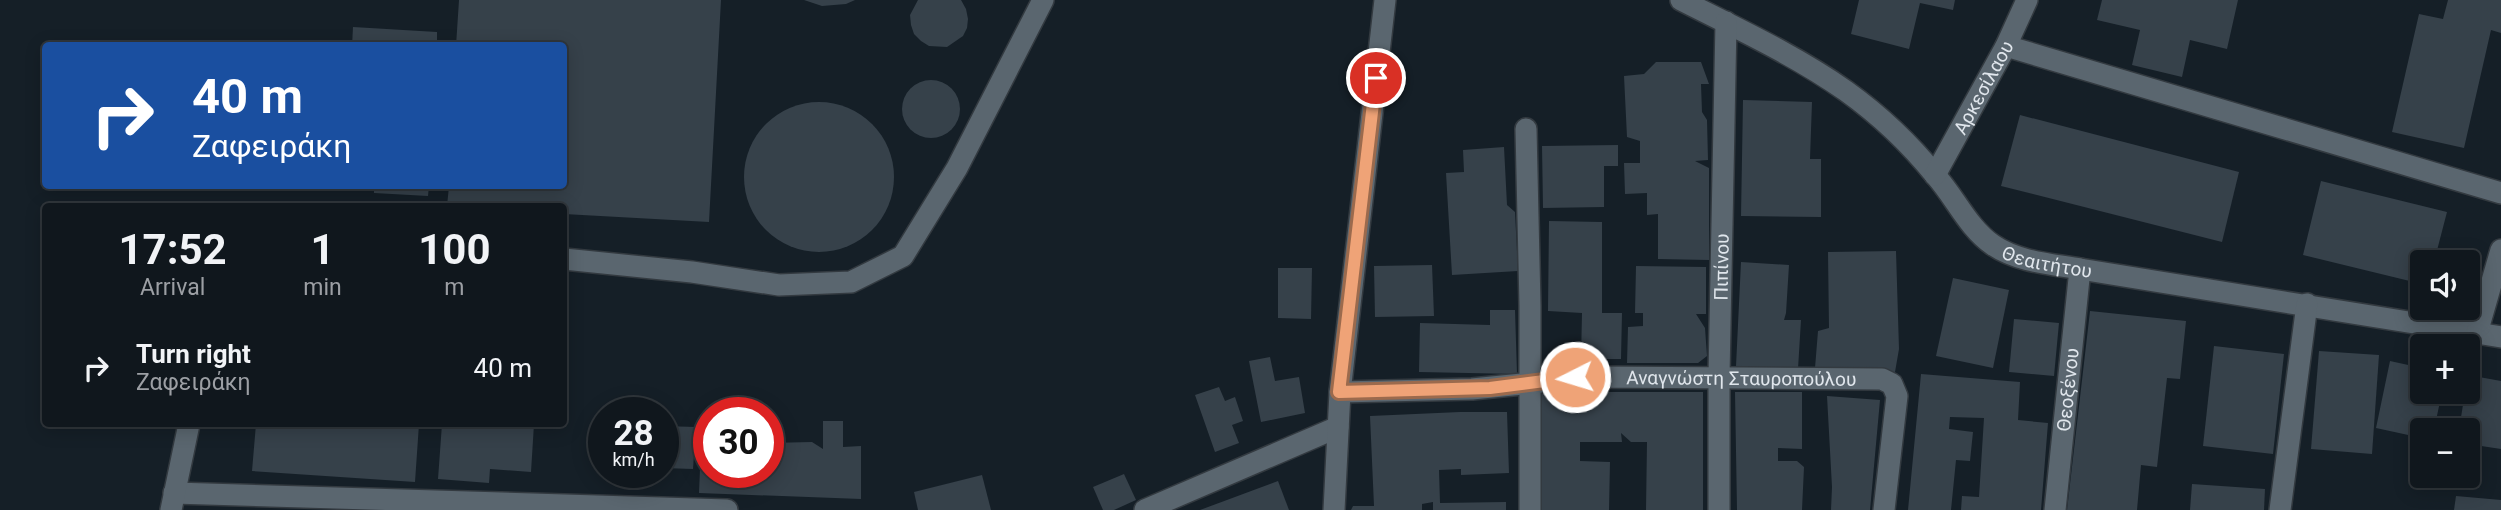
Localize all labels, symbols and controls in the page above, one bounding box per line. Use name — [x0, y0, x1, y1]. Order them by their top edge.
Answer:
street label: Αρκεσίλαου — [1948, 37, 2018, 138]
pin — [1346, 48, 1406, 108]
icon: arrive — [1357, 59, 1395, 97]
text: 40 m — [192, 68, 303, 125]
icon: right — [77, 70, 168, 161]
text: Ζαφειράκη — [192, 127, 351, 165]
text: 17:52 — [119, 225, 227, 274]
text: 1 — [310, 225, 335, 274]
text: 100 — [418, 225, 491, 274]
street label: Πιπίνου — [1709, 233, 1733, 301]
street label: Θεαιτήτου — [1999, 241, 2094, 282]
map controls — [2410, 250, 2480, 488]
button: sound — [2410, 250, 2480, 320]
text: Arrival — [140, 274, 205, 301]
text: min — [303, 274, 342, 301]
text: m — [444, 274, 464, 301]
button: + — [2410, 334, 2480, 404]
text: Turn right — [136, 339, 251, 369]
position arrow — [1538, 340, 1612, 414]
street label: Θεοξένου — [2052, 347, 2083, 433]
icon: right — [77, 349, 115, 387]
text: 40 m — [474, 353, 532, 383]
street label: Αναγνώστη Σταυροπούλου — [1626, 366, 1856, 390]
text: Ζαφειράκη — [136, 369, 251, 396]
speed limit sign: 30 — [693, 397, 784, 488]
text: 28 — [613, 413, 654, 454]
button: − — [2410, 418, 2480, 488]
text: km/h — [612, 449, 655, 470]

